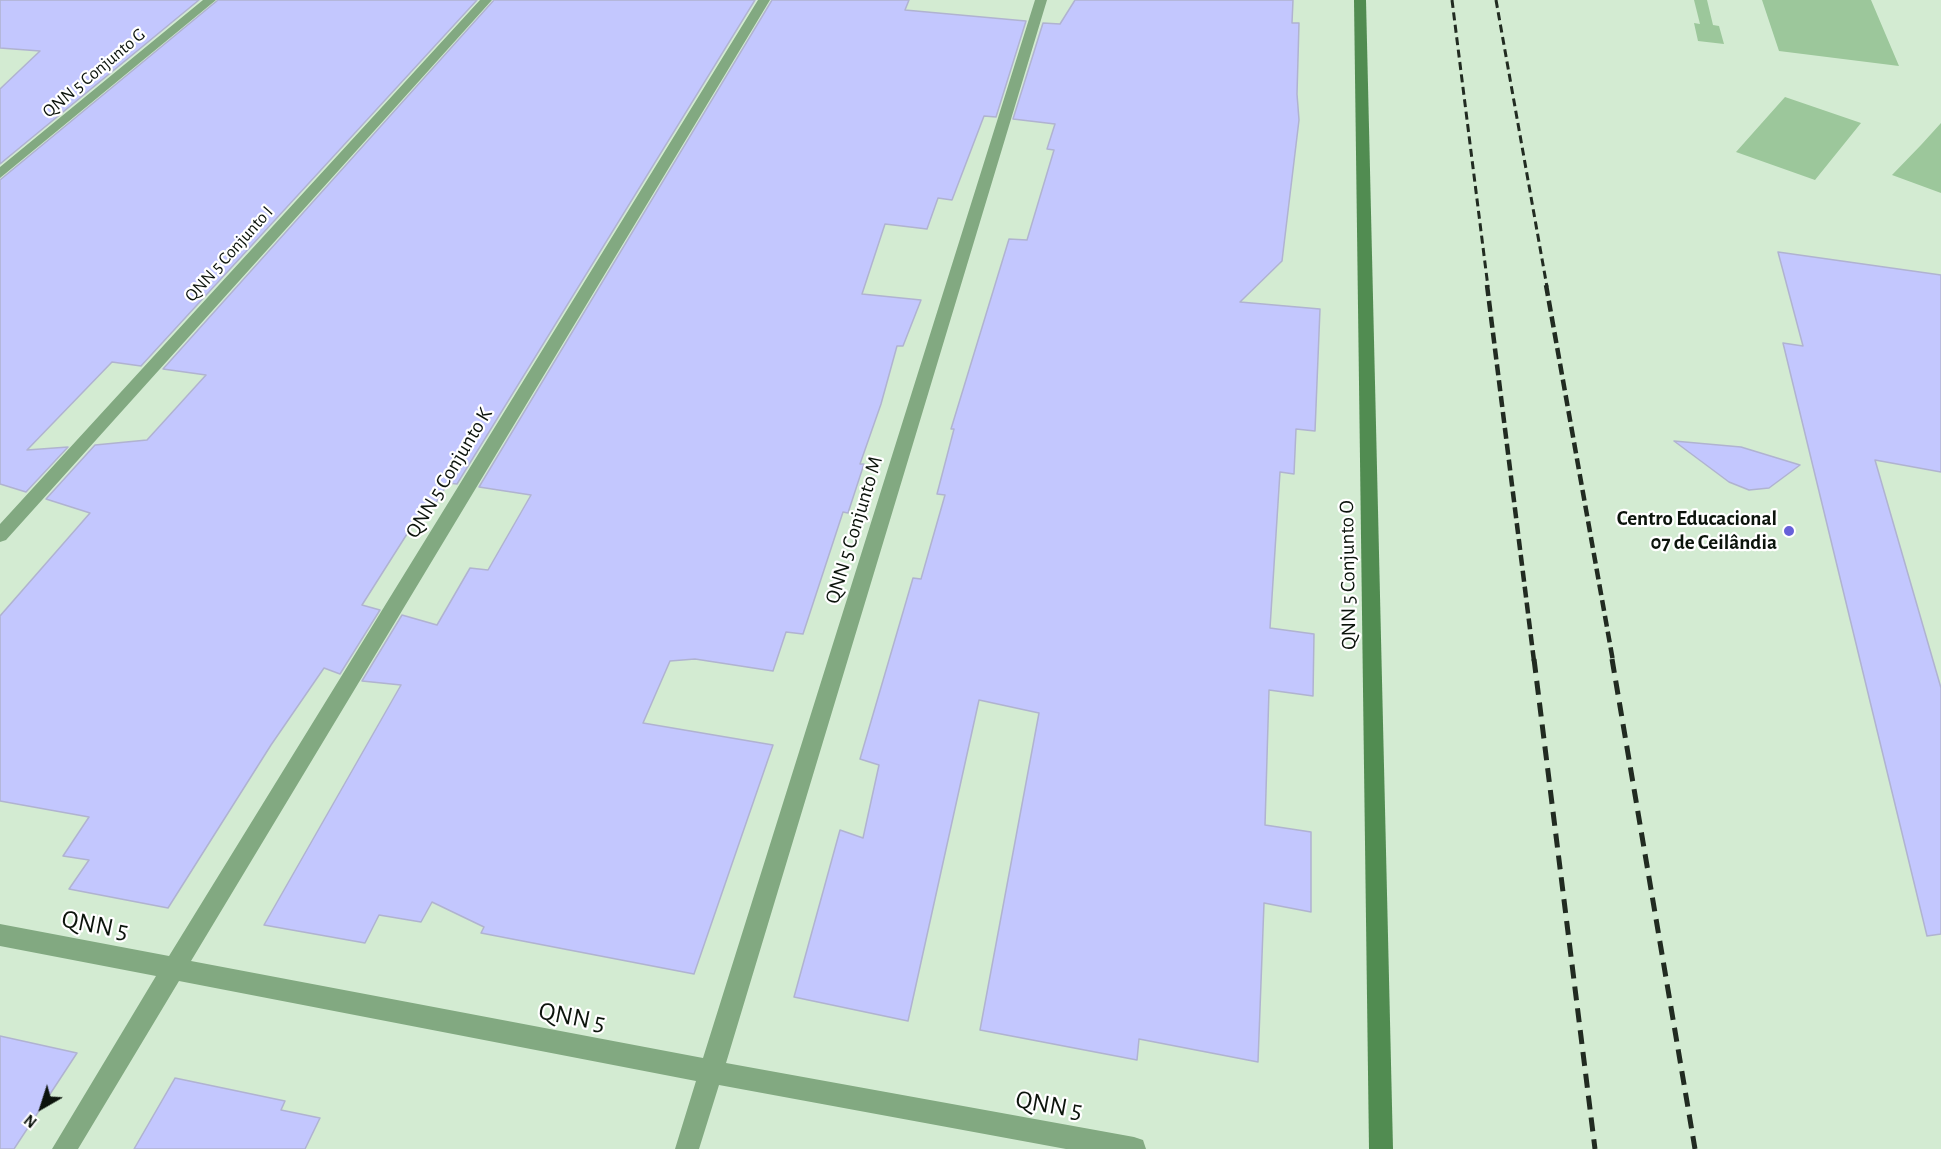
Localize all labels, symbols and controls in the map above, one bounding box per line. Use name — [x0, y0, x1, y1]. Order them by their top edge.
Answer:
street label: QNN 5 Conjunto G — [38, 24, 150, 122]
street label: QNN 5 Conjunto I — [180, 202, 278, 306]
street label: QNN 5 Conjunto K — [400, 403, 498, 543]
street label: QNN 5 Conjunto M — [820, 453, 888, 607]
street label: QNN 5 Conjunto O — [1334, 500, 1362, 650]
place label: Centro Educacional 07 de Ceilândia — [1617, 506, 1777, 556]
marker: Centro Educacional 07 de Ceilândia — [1782, 524, 1796, 538]
street label: QNN 5 — [59, 903, 131, 947]
street label: QNN 5 — [536, 995, 608, 1039]
north arrow — [12, 1077, 72, 1137]
street label: QNN 5 — [1013, 1084, 1085, 1126]
text: N — [21, 1111, 40, 1131]

